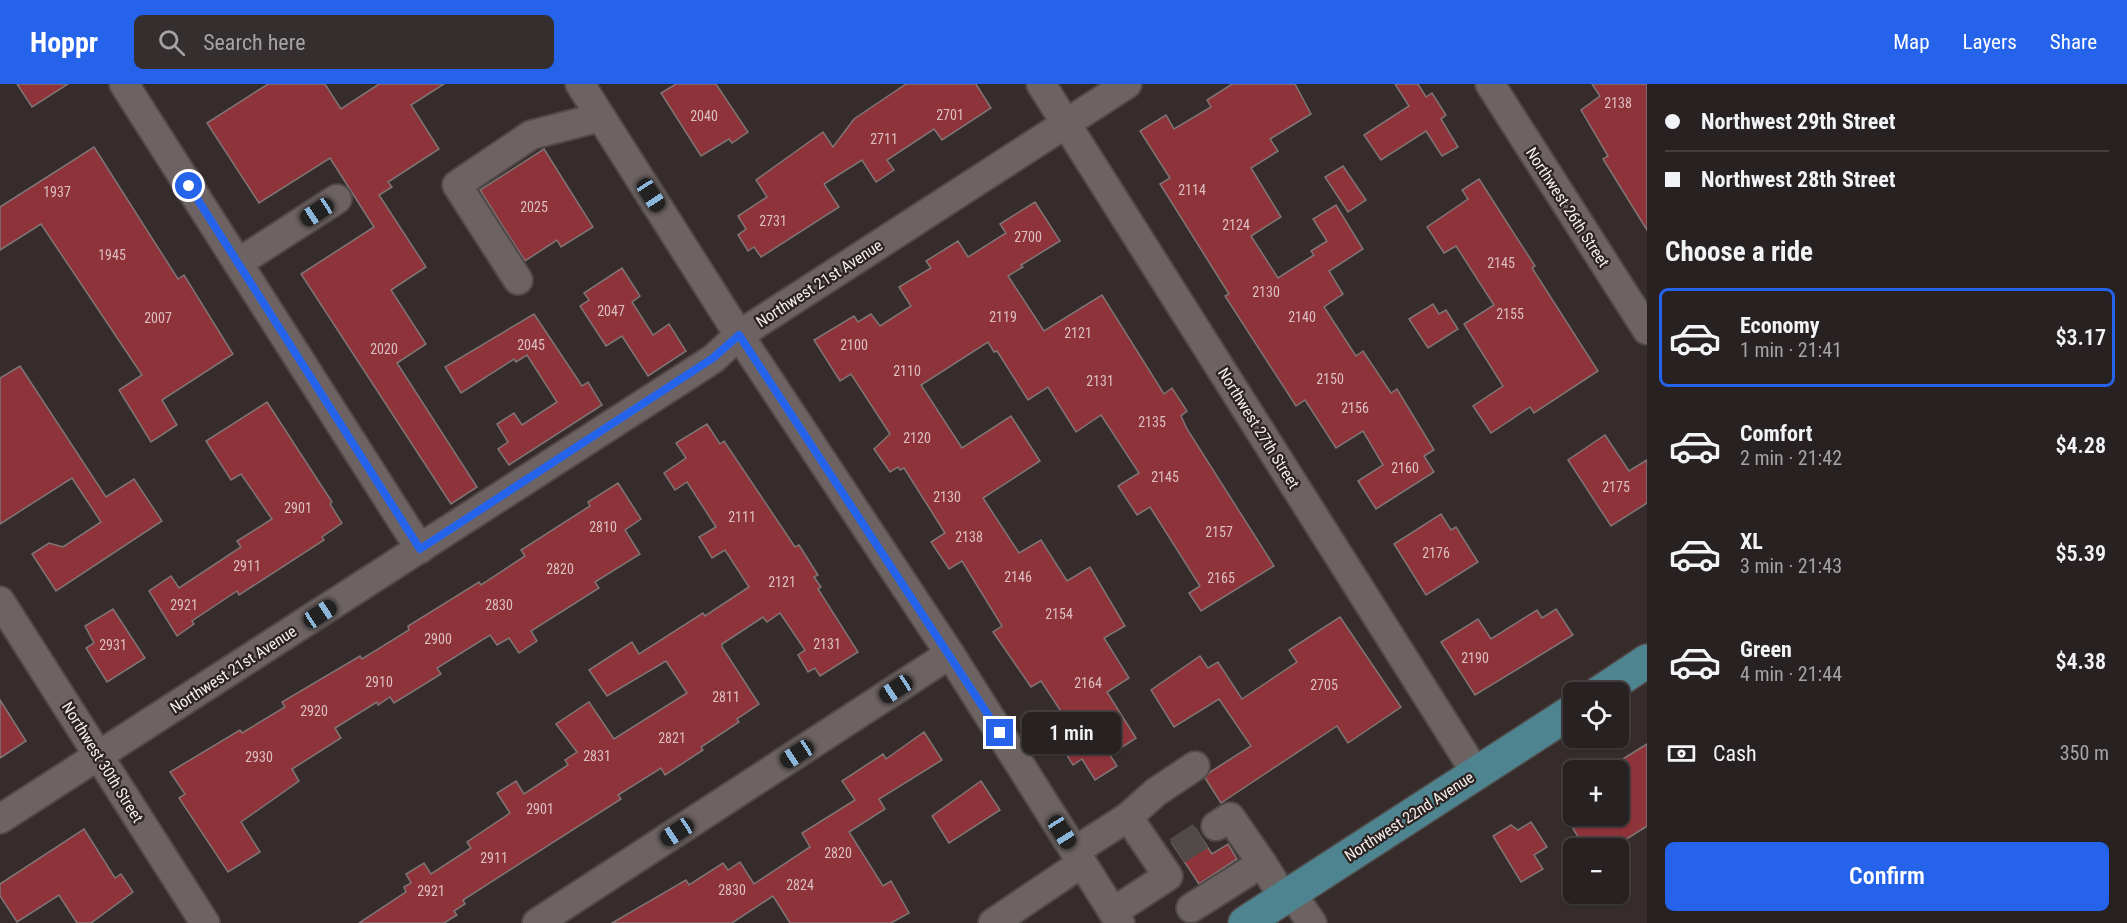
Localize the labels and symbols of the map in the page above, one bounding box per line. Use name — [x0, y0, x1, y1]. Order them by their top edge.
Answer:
house number: 2138 — [1604, 95, 1632, 111]
house number: 2701 — [936, 107, 964, 123]
house number: 2040 — [690, 108, 718, 124]
house number: 2711 — [870, 131, 898, 147]
street label: Northwest 26th Street — [1522, 144, 1613, 271]
route start — [175, 172, 202, 199]
car — [634, 175, 668, 215]
house number: 2114 — [1178, 182, 1206, 198]
house number: 1937 — [43, 184, 71, 200]
car — [297, 195, 337, 229]
house number: 2025 — [520, 199, 548, 215]
house number: 2731 — [759, 213, 787, 229]
house number: 2124 — [1222, 217, 1250, 233]
house number: 2700 — [1014, 229, 1042, 245]
street label: Northwest 21st Avenue — [753, 235, 886, 331]
house number: 1945 — [98, 247, 126, 263]
house number: 2145 — [1487, 255, 1515, 271]
house number: 2130 — [1252, 284, 1280, 300]
house number: 2047 — [597, 303, 625, 319]
house number: 2155 — [1496, 306, 1524, 322]
house number: 2119 — [989, 309, 1017, 325]
house number: 2140 — [1288, 309, 1316, 325]
house number: 2007 — [144, 310, 172, 326]
house number: 2121 — [1064, 325, 1092, 341]
house number: 2045 — [517, 337, 545, 353]
house number: 2100 — [840, 337, 868, 353]
house number: 2020 — [370, 341, 398, 357]
house number: 2110 — [893, 363, 921, 379]
street label: Northwest 27th Street — [1214, 364, 1304, 492]
house number: 2150 — [1316, 371, 1344, 387]
house number: 2131 — [1086, 373, 1114, 389]
house number: 2156 — [1341, 400, 1369, 416]
house number: 2135 — [1138, 414, 1166, 430]
house number: 2120 — [903, 430, 931, 446]
house number: 2160 — [1391, 460, 1419, 476]
house number: 2145 — [1151, 469, 1179, 485]
house number: 2175 — [1602, 479, 1630, 495]
house number: 2130 — [933, 489, 961, 505]
house number: 2901 — [284, 500, 312, 516]
house number: 2111 — [728, 509, 756, 525]
house number: 2810 — [589, 519, 617, 535]
house number: 2157 — [1205, 524, 1233, 540]
house number: 2138 — [955, 529, 983, 545]
house number: 2176 — [1422, 545, 1450, 561]
house number: 2911 — [233, 558, 261, 574]
house number: 2820 — [546, 561, 574, 577]
house number: 2146 — [1004, 569, 1032, 585]
house number: 2165 — [1207, 570, 1235, 586]
house number: 2121 — [768, 574, 796, 590]
house number: 2921 — [170, 597, 198, 613]
car — [300, 597, 340, 631]
house number: 2830 — [485, 597, 513, 613]
house number: 2154 — [1045, 606, 1073, 622]
street label: Northwest 21st Avenue — [167, 621, 300, 717]
house number: 2900 — [424, 631, 452, 647]
house number: 2131 — [813, 636, 841, 652]
house number: 2931 — [99, 637, 127, 653]
house number: 2190 — [1461, 650, 1489, 666]
car — [876, 672, 916, 706]
house number: 2910 — [365, 674, 393, 690]
house number: 2164 — [1074, 675, 1102, 691]
house number: 2705 — [1310, 677, 1338, 693]
house number: 2811 — [712, 689, 740, 705]
street label: Northwest 30th Street — [58, 698, 148, 826]
house number: 2920 — [300, 703, 328, 719]
callout: 1 min — [1021, 712, 1120, 754]
route end — [986, 719, 1013, 746]
house number: 2821 — [658, 730, 686, 746]
car — [777, 737, 817, 771]
house number: 2831 — [583, 748, 611, 764]
house number: 2930 — [245, 749, 273, 765]
street label: Northwest 22nd Avenue — [1341, 767, 1478, 865]
house number: 2901 — [526, 801, 554, 817]
car — [1045, 812, 1079, 852]
car — [657, 815, 697, 849]
house number: 2820 — [824, 845, 852, 861]
house number: 2911 — [480, 850, 508, 866]
house number: 2824 — [786, 877, 814, 893]
house number: 2830 — [718, 882, 746, 898]
house number: 2921 — [417, 883, 445, 899]

